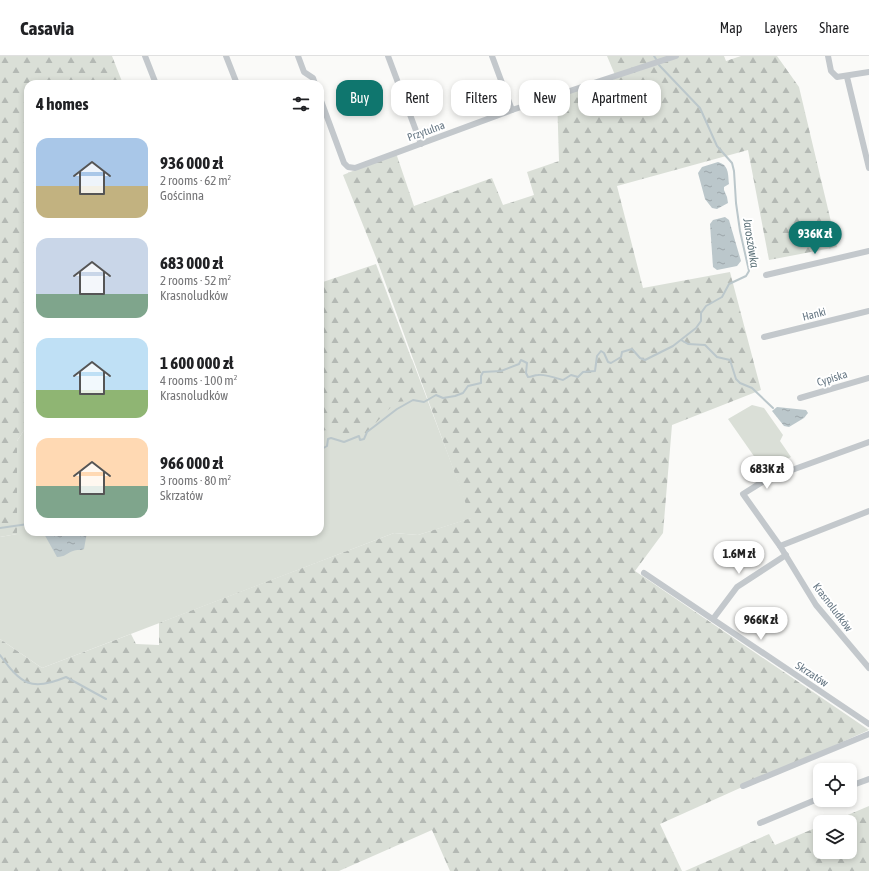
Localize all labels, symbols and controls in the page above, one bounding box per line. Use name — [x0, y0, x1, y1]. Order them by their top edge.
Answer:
text: Casavia — [20, 17, 74, 39]
text: Map — [720, 20, 742, 36]
text: Layers — [764, 20, 797, 36]
text: Share — [819, 20, 849, 36]
chip: Buy — [336, 80, 383, 116]
chip: Rent — [391, 80, 443, 116]
chip: Filters — [451, 80, 511, 116]
chip: New — [519, 80, 570, 116]
chip: Apartment — [578, 80, 661, 116]
icon: filters — [290, 93, 312, 115]
text: 4 homes — [36, 94, 89, 114]
street label: Przytulna — [406, 119, 446, 143]
text: 936 000 zł — [160, 153, 223, 173]
icon: home — [68, 154, 116, 202]
text: 2 rooms · 62 m² — [160, 173, 231, 188]
text: Gościnna — [160, 188, 204, 203]
water label: Jaroszówka — [740, 216, 762, 269]
pin: 936K zł — [778, 221, 852, 255]
text: 936K zł — [798, 226, 832, 241]
text: 683 000 zł — [160, 253, 223, 273]
icon: home — [68, 254, 116, 302]
text: 2 rooms · 52 m² — [160, 273, 231, 288]
text: Krasnoludków — [160, 288, 228, 303]
street label: Hanki — [801, 305, 827, 323]
text: 1 600 000 zł — [160, 353, 234, 373]
icon: home — [68, 354, 116, 402]
street label: Cypiska — [815, 368, 849, 388]
text: 4 rooms · 100 m² — [160, 373, 237, 388]
text: Krasnoludków — [160, 388, 228, 403]
text: 966 000 zł — [160, 453, 223, 473]
icon: home — [68, 454, 116, 502]
pin: 683K zł — [730, 456, 804, 490]
text: 683K zł — [750, 461, 784, 476]
text: 3 rooms · 80 m² — [160, 473, 231, 488]
text: Skrzatów — [160, 488, 203, 503]
pin: 1.6M zł — [702, 541, 776, 575]
text: 1.6M zł — [722, 546, 756, 561]
street label: Krasnoludków — [811, 580, 855, 634]
pin: 966K zł — [724, 607, 798, 641]
text: 966K zł — [744, 612, 778, 627]
street label: Skrzatów — [793, 659, 831, 689]
map controls — [813, 763, 857, 859]
button: locate — [813, 763, 857, 807]
button: layers — [813, 815, 857, 859]

